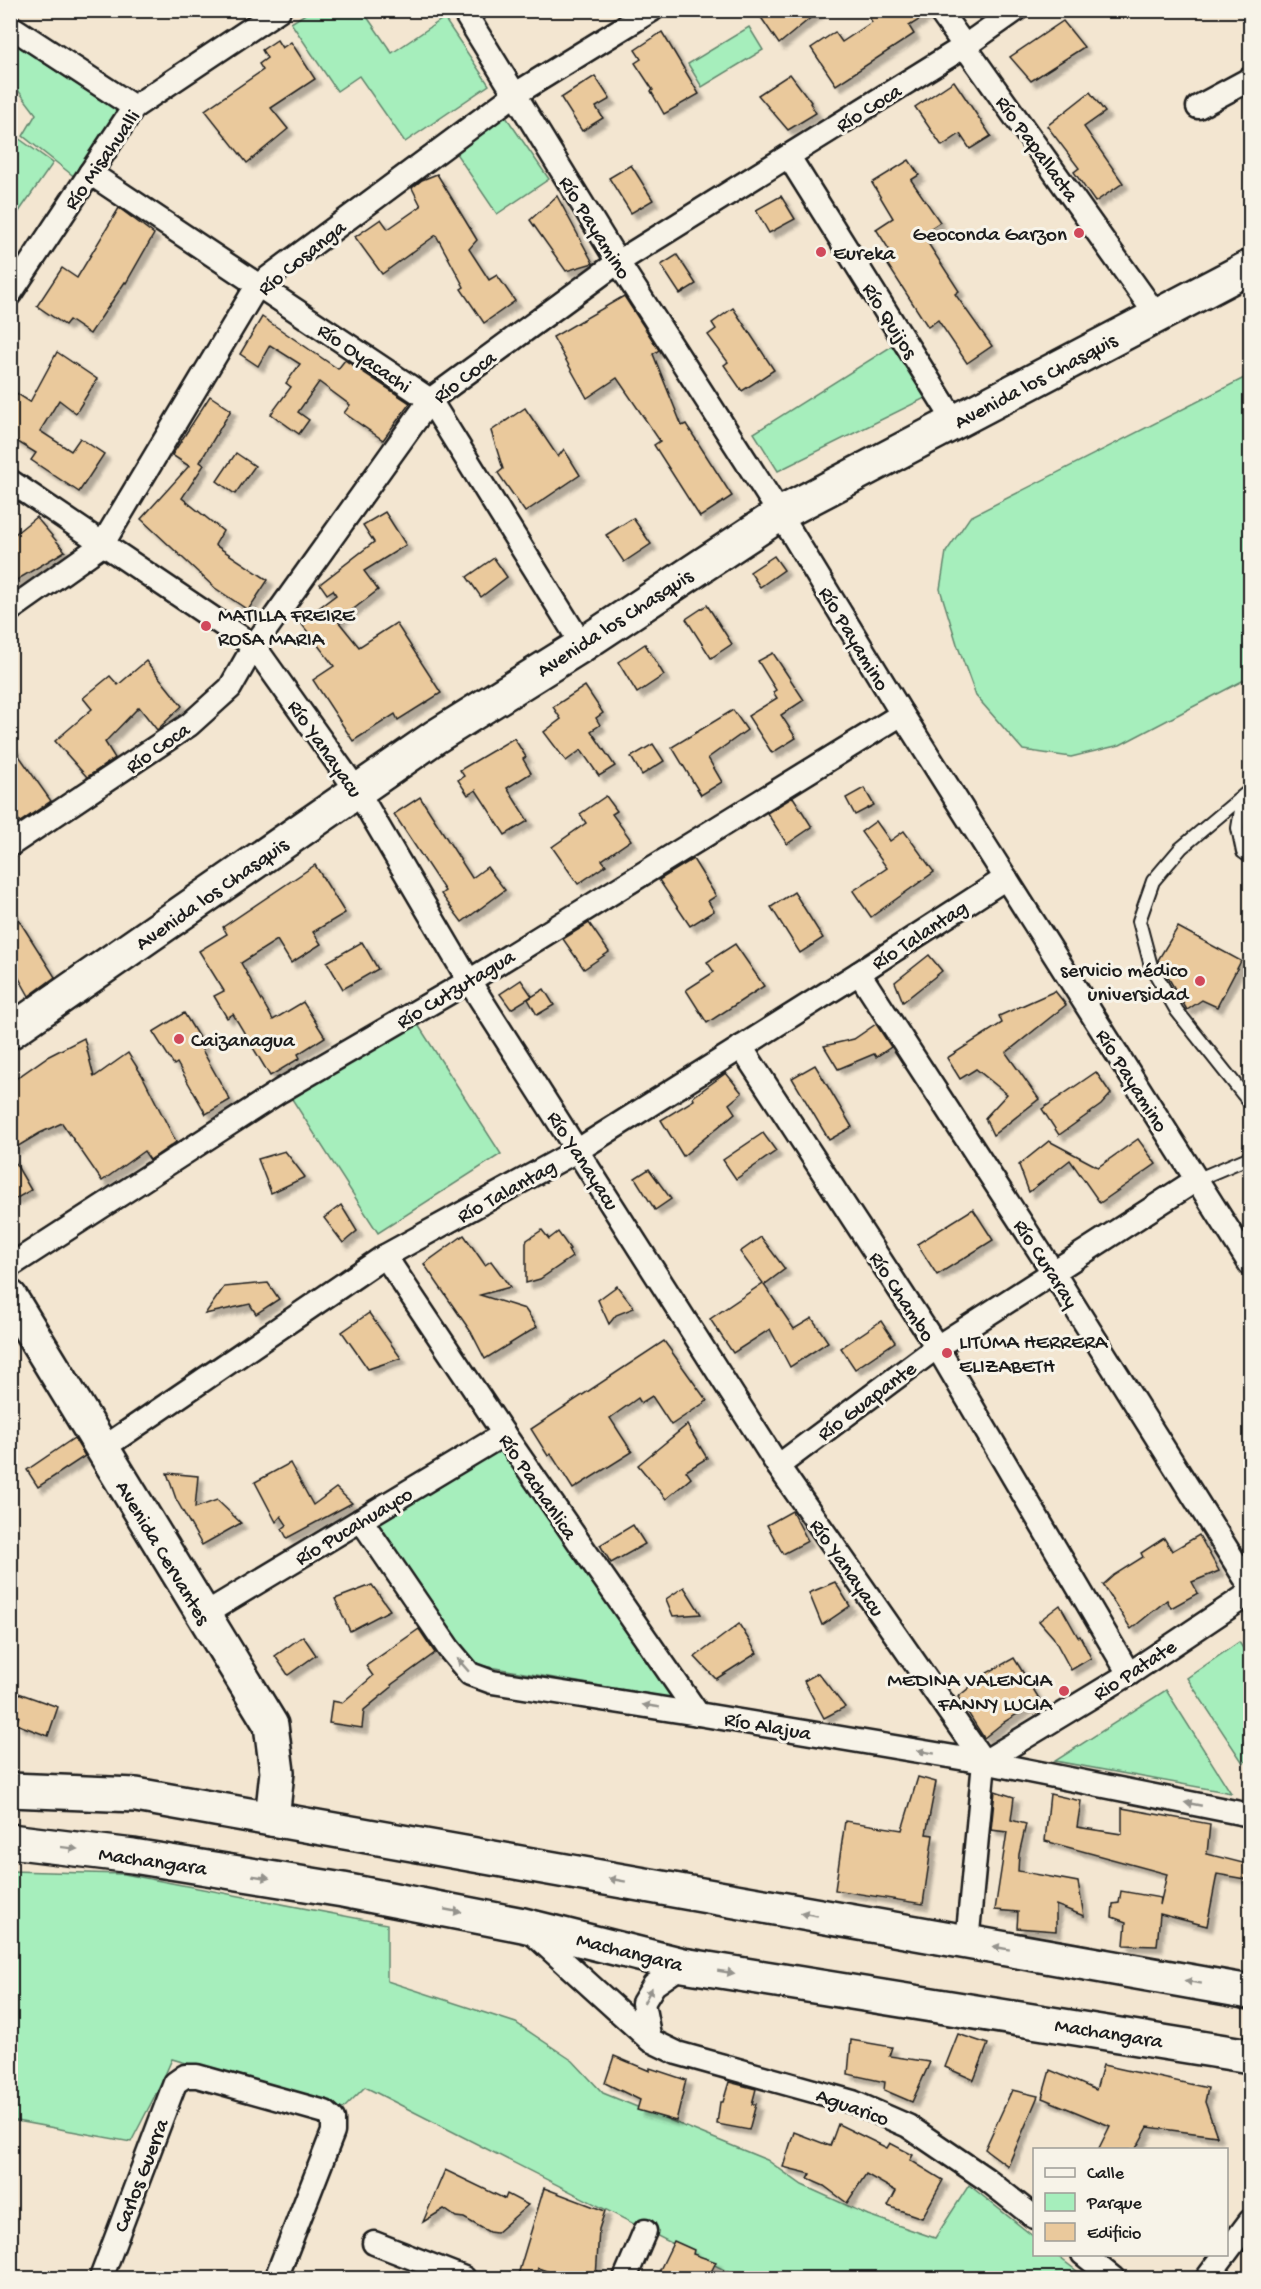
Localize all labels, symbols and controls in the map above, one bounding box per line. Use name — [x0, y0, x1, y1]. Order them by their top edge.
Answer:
street label: Río Coca — [832, 79, 908, 140]
street label: Río Papallacta — [988, 92, 1083, 209]
street label: Río Misahualli — [60, 106, 148, 216]
street label: Río Payamino — [551, 173, 635, 285]
street label: Río Cosanga — [254, 216, 354, 303]
place label: Geoconda Garzon — [913, 224, 1067, 249]
marker: Geoconda Garzon — [1072, 226, 1086, 240]
place label: Eureka — [833, 243, 897, 268]
marker: Eureka — [814, 245, 828, 259]
street label: Río Quijos — [855, 279, 922, 365]
street label: Río Oyacachi — [311, 319, 415, 400]
street label: Avenida los Chasquis — [951, 329, 1124, 437]
street label: Río Coca — [430, 346, 504, 411]
street label: Avenida los Chasquis — [533, 564, 700, 685]
street label: Río Payamino — [811, 583, 893, 696]
place label: MATILLA FREIRE ROSA MARIA — [218, 605, 356, 654]
marker: MATILLA FREIRE ROSA MARIA — [199, 619, 213, 633]
street label: Río Yanayacu — [280, 696, 366, 804]
street label: Río Coca — [122, 718, 197, 781]
street label: Avenida los Chasquis — [132, 833, 295, 958]
street label: Río Talantag — [868, 897, 974, 977]
street label: Río Cutzutagua — [393, 945, 522, 1036]
place label: servicio médico universidad — [1060, 960, 1190, 1009]
marker: servicio médico universidad — [1193, 974, 1207, 988]
street label: Río Payamino — [1088, 1026, 1172, 1138]
place label: Caizanagua — [191, 1030, 296, 1055]
marker: Caizanagua — [172, 1032, 186, 1046]
street label: Río Yanayacu — [540, 1108, 623, 1216]
street label: Río Talantag — [454, 1156, 562, 1231]
street label: Río Curaray — [1006, 1216, 1082, 1314]
street label: Río Chambo — [862, 1248, 939, 1348]
place label: LITUMA HERRERA ELIZABETH — [959, 1332, 1109, 1381]
marker: LITUMA HERRERA ELIZABETH — [940, 1346, 954, 1360]
street label: Río Guapante — [814, 1357, 924, 1448]
street label: Río Pachanlica — [491, 1430, 582, 1547]
street label: Avenida Cervantes — [108, 1477, 215, 1631]
street label: Río Pucahuayco — [291, 1483, 418, 1573]
street label: Río Yanayacu — [802, 1515, 888, 1623]
street label: Rio Patate — [1090, 1635, 1183, 1708]
one-way arrow — [457, 1658, 470, 1673]
place label: MEDINA VALENCIA FANNY LUCIA — [887, 1670, 1054, 1719]
marker: MEDINA VALENCIA FANNY LUCIA — [1057, 1684, 1071, 1698]
one-way arrow — [641, 1702, 660, 1711]
street label: Río Alajua — [722, 1709, 814, 1749]
one-way arrow — [916, 1747, 935, 1756]
one-way arrow — [1183, 1799, 1202, 1808]
one-way arrow — [59, 1843, 78, 1853]
street label: Machangara — [97, 1844, 210, 1884]
one-way arrow — [252, 1872, 271, 1881]
one-way arrow — [607, 1875, 626, 1884]
one-way arrow — [444, 1907, 463, 1916]
one-way arrow — [799, 1910, 818, 1919]
street label: Machangara — [573, 1929, 686, 1980]
one-way arrow — [991, 1944, 1010, 1953]
one-way arrow — [716, 1967, 735, 1976]
one-way arrow — [1183, 1977, 1202, 1986]
one-way arrow — [643, 1986, 653, 2003]
street label: Machangara — [1053, 2015, 1166, 2057]
street label: Aguarico — [812, 2085, 892, 2134]
street label: Carlos Guerra — [110, 2115, 177, 2236]
legend — [1033, 2148, 1228, 2256]
text: Calle — [1087, 2164, 1125, 2185]
text: Parque — [1086, 2194, 1143, 2215]
text: Edificio — [1087, 2224, 1141, 2245]

